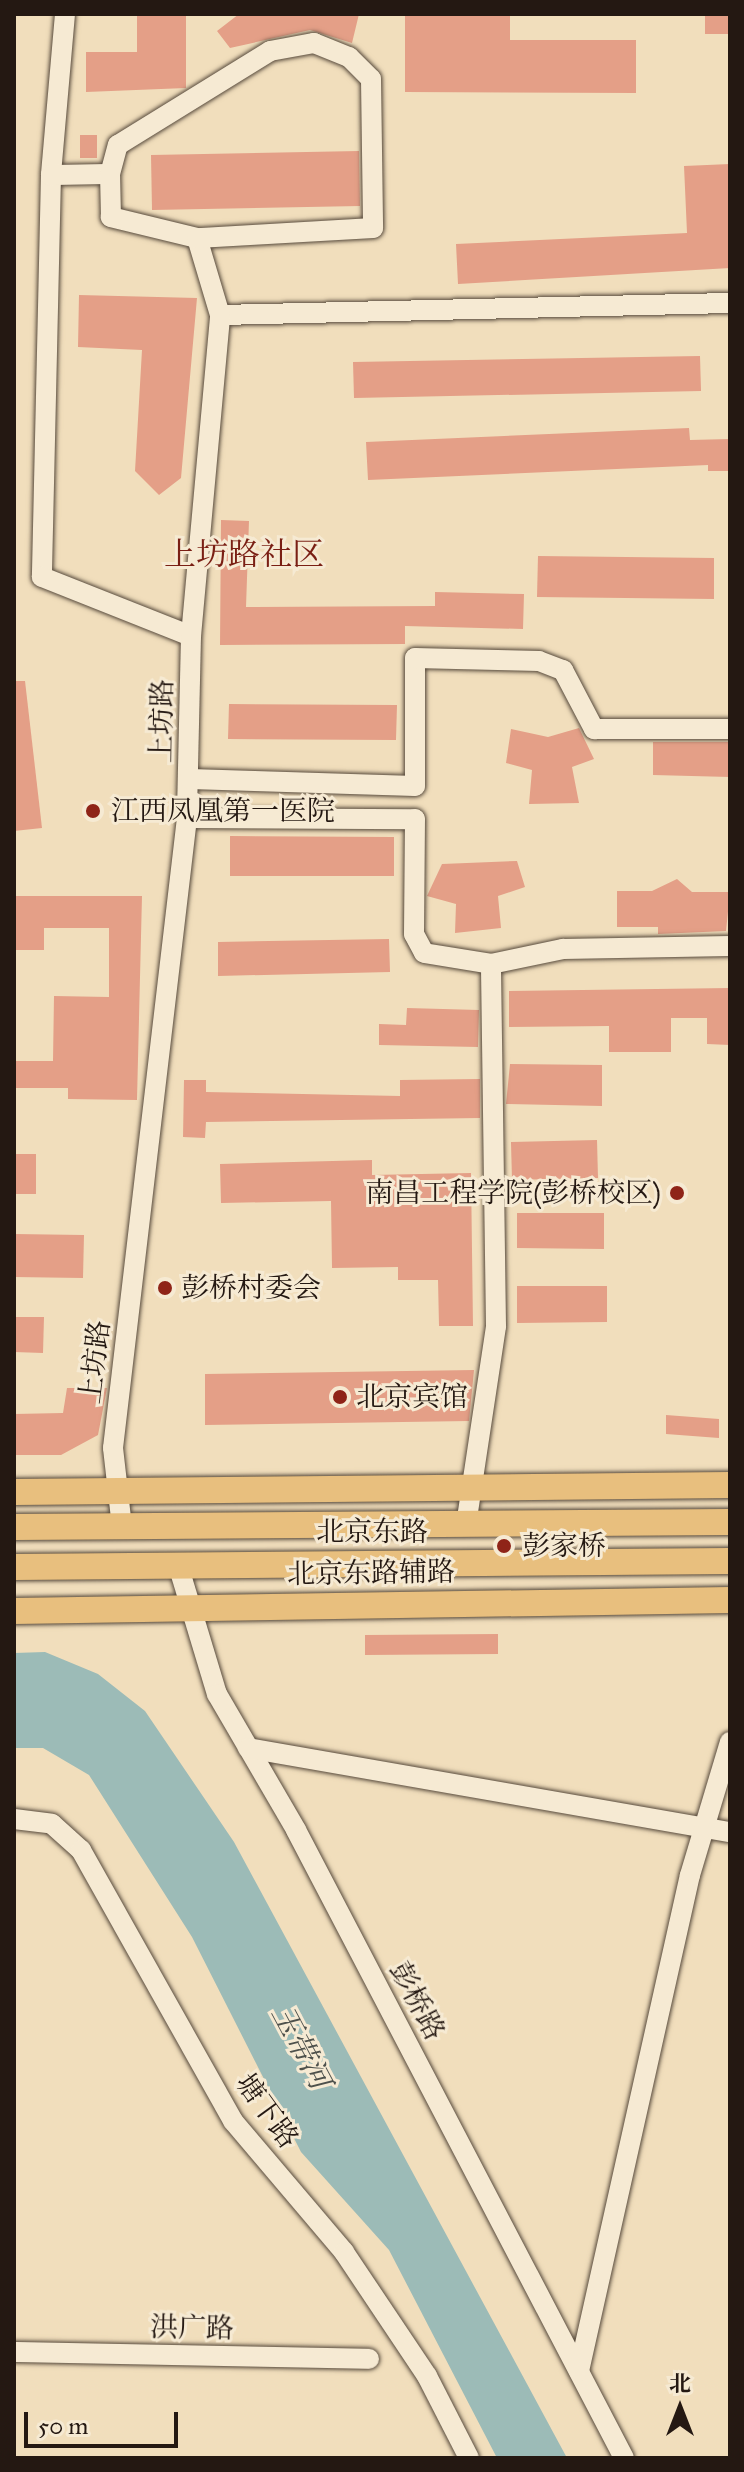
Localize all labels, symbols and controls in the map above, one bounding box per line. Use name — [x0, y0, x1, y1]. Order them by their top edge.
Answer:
district label: 上坊路社区 — [164, 536, 324, 574]
street label: 上坊路 — [144, 679, 180, 763]
place label: 江西凤凰第一医院 — [111, 794, 335, 828]
marker: 江西凤凰第一医院 — [82, 800, 104, 822]
place label: 南昌工程学院(彭桥校区) — [365, 1176, 661, 1210]
marker: 南昌工程学院(彭桥校区) — [668, 1184, 686, 1202]
place label: 彭桥村委会 — [181, 1271, 321, 1305]
marker: 彭桥村委会 — [156, 1279, 174, 1297]
street label: 上坊路 — [73, 1318, 117, 1406]
place label: 北京宾馆 — [356, 1380, 468, 1414]
marker: 北京宾馆 — [331, 1388, 349, 1406]
street label: 北京东路 — [316, 1515, 428, 1549]
place label: 彭家桥 — [522, 1529, 606, 1563]
marker: 彭家桥 — [493, 1535, 515, 1557]
street label: 北京东路辅路 — [287, 1555, 455, 1591]
street label: 彭桥路 — [382, 1956, 452, 2046]
water label: 玉带河 — [264, 1999, 338, 2095]
street label: 塘下路 — [229, 2067, 305, 2155]
street label: 洪广路 — [150, 2310, 234, 2346]
north arrow — [640, 2368, 720, 2448]
text: 北 — [669, 2370, 691, 2397]
scale bar — [28, 2396, 182, 2446]
text: 50 m — [38, 2411, 88, 2441]

